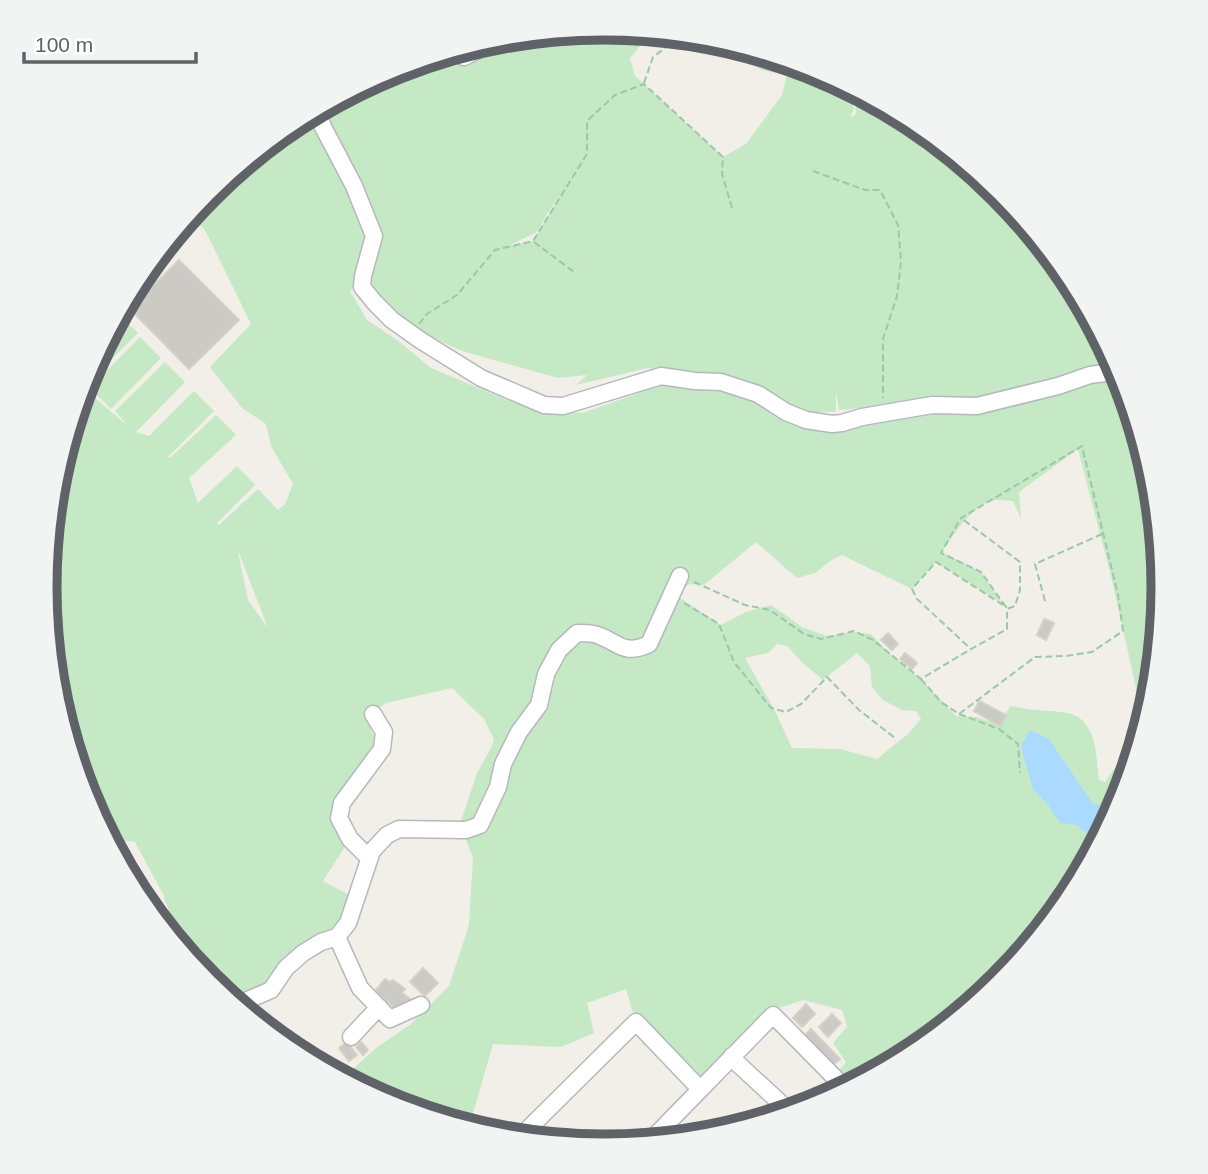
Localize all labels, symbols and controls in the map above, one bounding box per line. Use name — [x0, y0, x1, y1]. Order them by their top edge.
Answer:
scale bar — [24, 21, 196, 65]
text: 100 m — [35, 33, 93, 56]

